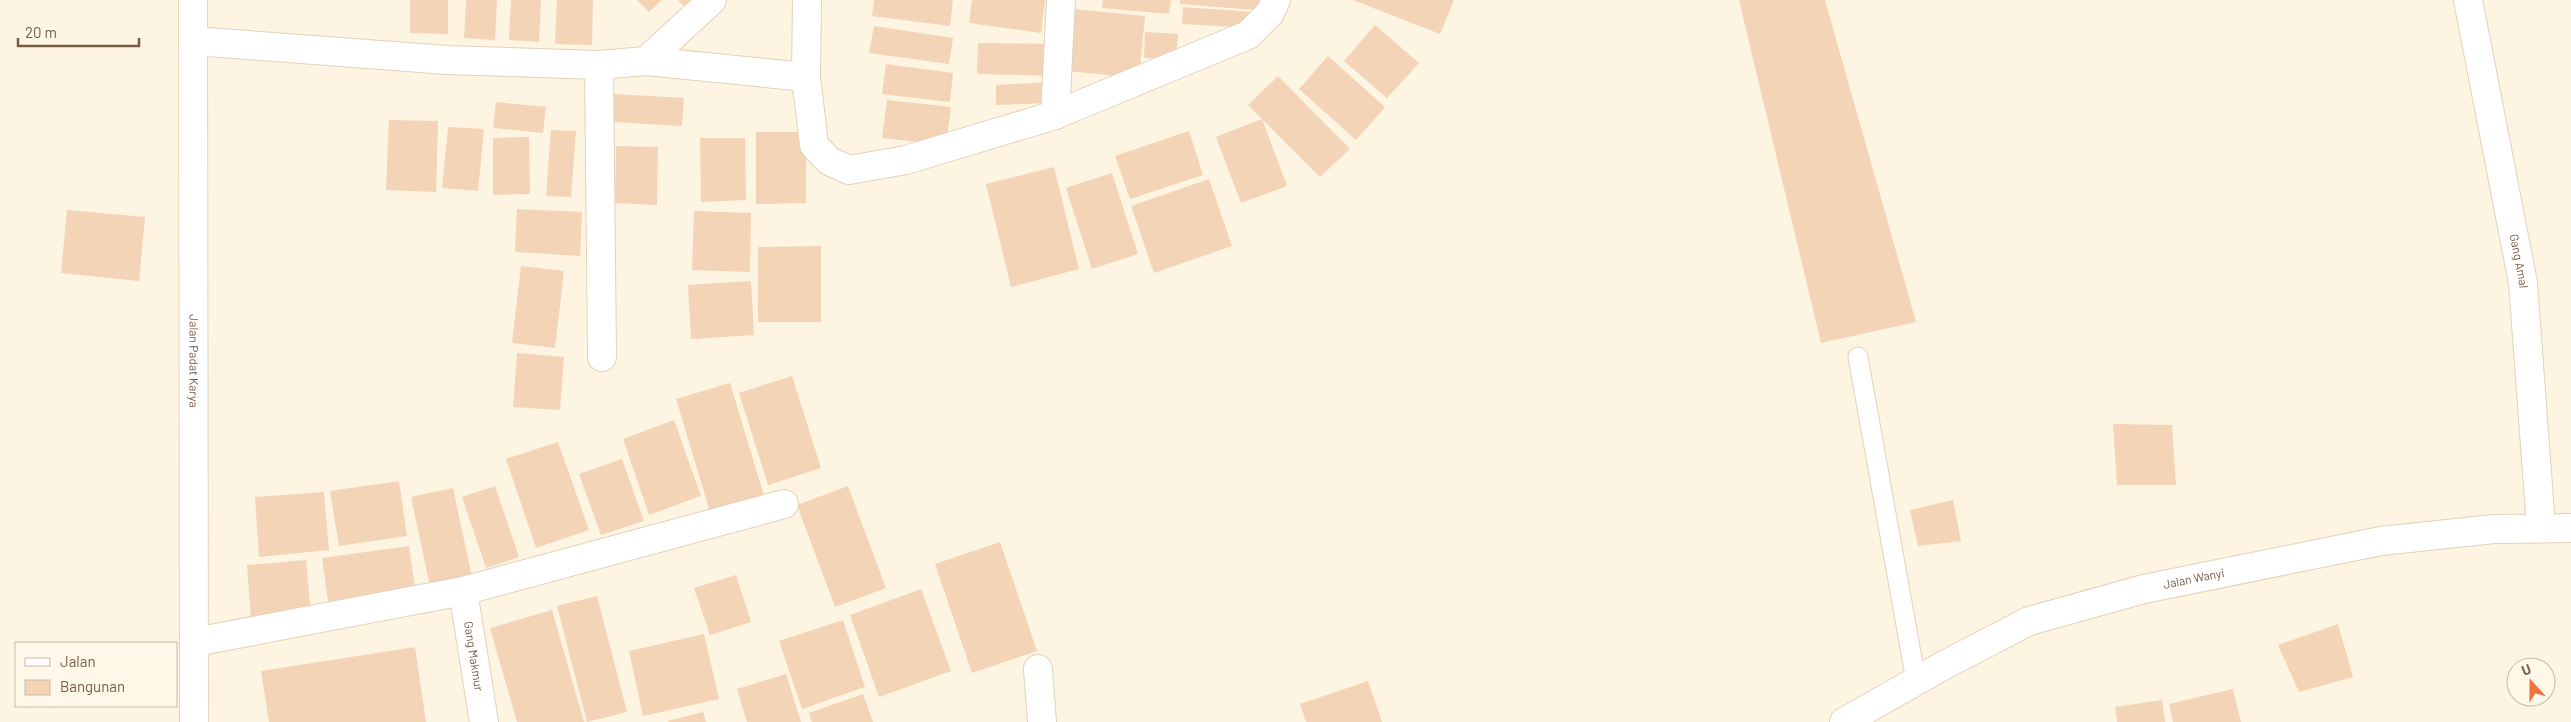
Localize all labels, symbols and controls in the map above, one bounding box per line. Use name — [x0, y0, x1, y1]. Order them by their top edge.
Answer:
scale bar — [18, 15, 139, 47]
text: 20 m — [25, 23, 57, 41]
street label: Gang Amal — [2508, 233, 2531, 289]
street label: Jalan Padat Karya — [187, 314, 202, 408]
street label: Jalan Wanyi — [2162, 565, 2225, 591]
street label: Gang Makmur — [462, 620, 487, 692]
legend — [15, 642, 178, 707]
text: Jalan — [60, 652, 96, 670]
north arrow — [2506, 657, 2556, 707]
text: U — [2519, 660, 2533, 679]
text: Bangunan — [60, 677, 125, 695]

